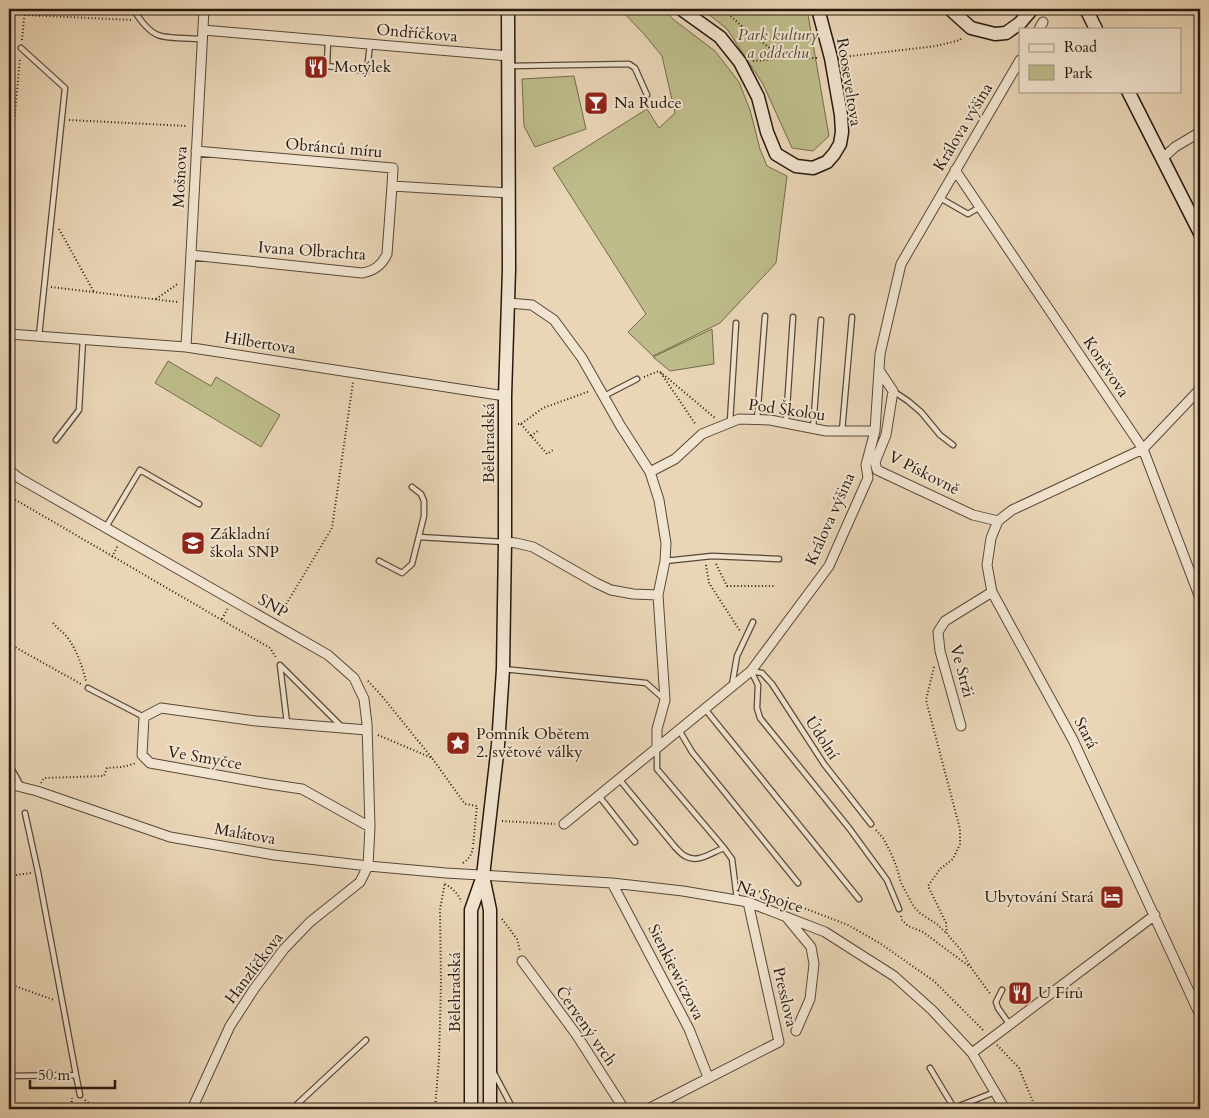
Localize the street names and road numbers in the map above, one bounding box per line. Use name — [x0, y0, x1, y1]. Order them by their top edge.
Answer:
street label: Ondříčkova — [376, 18, 459, 48]
street label: Rooseveltova — [831, 36, 867, 128]
street label: Králova výšina — [928, 79, 998, 175]
street label: Obránců míru — [285, 133, 384, 163]
street label: Mošnova — [167, 145, 193, 208]
street label: Ivana Olbrachta — [257, 236, 367, 266]
street label: Hilbertova — [223, 326, 298, 360]
street label: Koněvova — [1078, 332, 1134, 402]
street label: Pod Školou — [747, 394, 827, 426]
street label: Bělehradská — [478, 403, 500, 483]
street label: V Pískovně — [885, 446, 963, 500]
street label: Králova výšina — [800, 469, 860, 569]
street label: SNP — [254, 589, 292, 623]
street label: Ve Strži — [944, 642, 980, 700]
street label: Údolní — [800, 712, 845, 764]
street label: Stará — [1069, 713, 1103, 753]
street label: Ve Smyčce — [166, 741, 244, 775]
street label: Malátova — [213, 818, 277, 850]
street label: Na Spojce — [734, 875, 806, 919]
street label: Sienkiewiczova — [642, 920, 710, 1024]
street label: Hanzlíčkova — [220, 928, 288, 1008]
street label: Bělehradská — [444, 952, 466, 1032]
street label: Presslova — [767, 965, 803, 1029]
street label: Červený vrch — [550, 982, 622, 1070]

